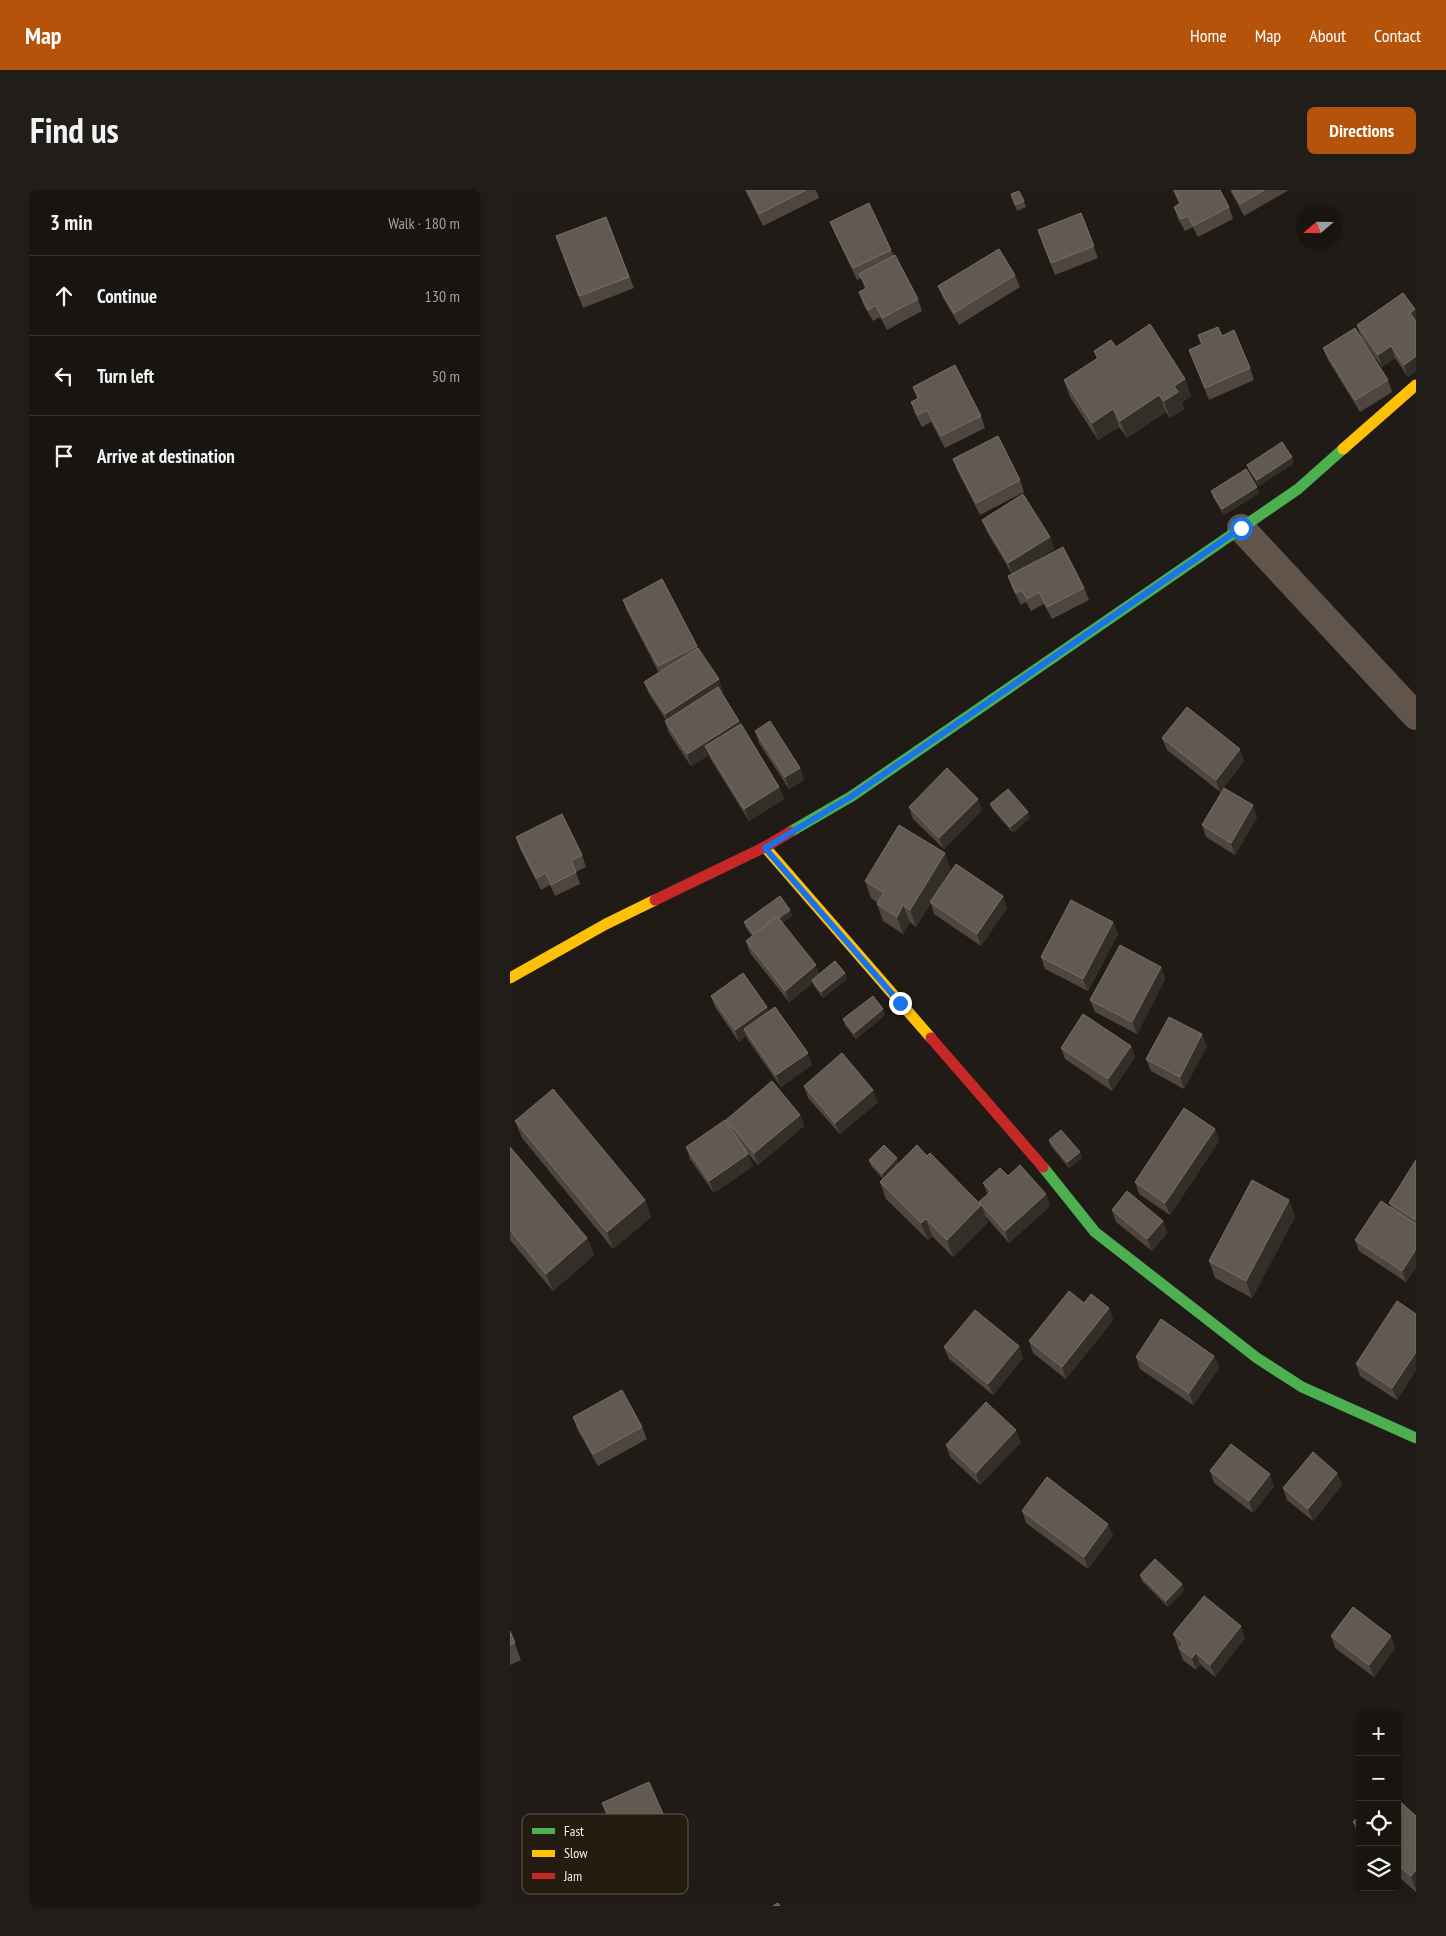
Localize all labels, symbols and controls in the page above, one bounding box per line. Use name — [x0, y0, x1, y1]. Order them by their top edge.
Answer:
text: Map — [25, 20, 62, 51]
text: Home — [1190, 24, 1227, 47]
text: Map — [1255, 24, 1281, 47]
text: About — [1309, 24, 1346, 47]
text: Contact — [1374, 24, 1421, 47]
text: Find us — [30, 107, 119, 153]
button: Directions — [1307, 107, 1416, 154]
north arrow — [1296, 205, 1341, 250]
text: 3 min — [50, 209, 92, 236]
text: Walk · 180 m — [388, 213, 460, 233]
icon: ahead — [50, 282, 78, 310]
text: Continue — [97, 284, 157, 308]
text: 130 m — [425, 286, 460, 306]
icon: left — [50, 362, 78, 390]
text: Turn left — [97, 364, 154, 388]
text: 50 m — [432, 366, 460, 386]
icon: arrive — [50, 442, 78, 470]
text: Arrive at destination — [97, 444, 235, 468]
route start — [1230, 517, 1253, 540]
route end — [889, 992, 912, 1015]
map controls — [1356, 1711, 1401, 1891]
button: + — [1356, 1711, 1401, 1756]
button: − — [1356, 1756, 1401, 1801]
button: locate — [1356, 1801, 1401, 1846]
legend — [522, 1814, 688, 1894]
text: Fast — [564, 1822, 584, 1840]
text: Slow — [564, 1844, 588, 1862]
button: layers — [1356, 1846, 1401, 1891]
text: Jam — [563, 1867, 582, 1885]

